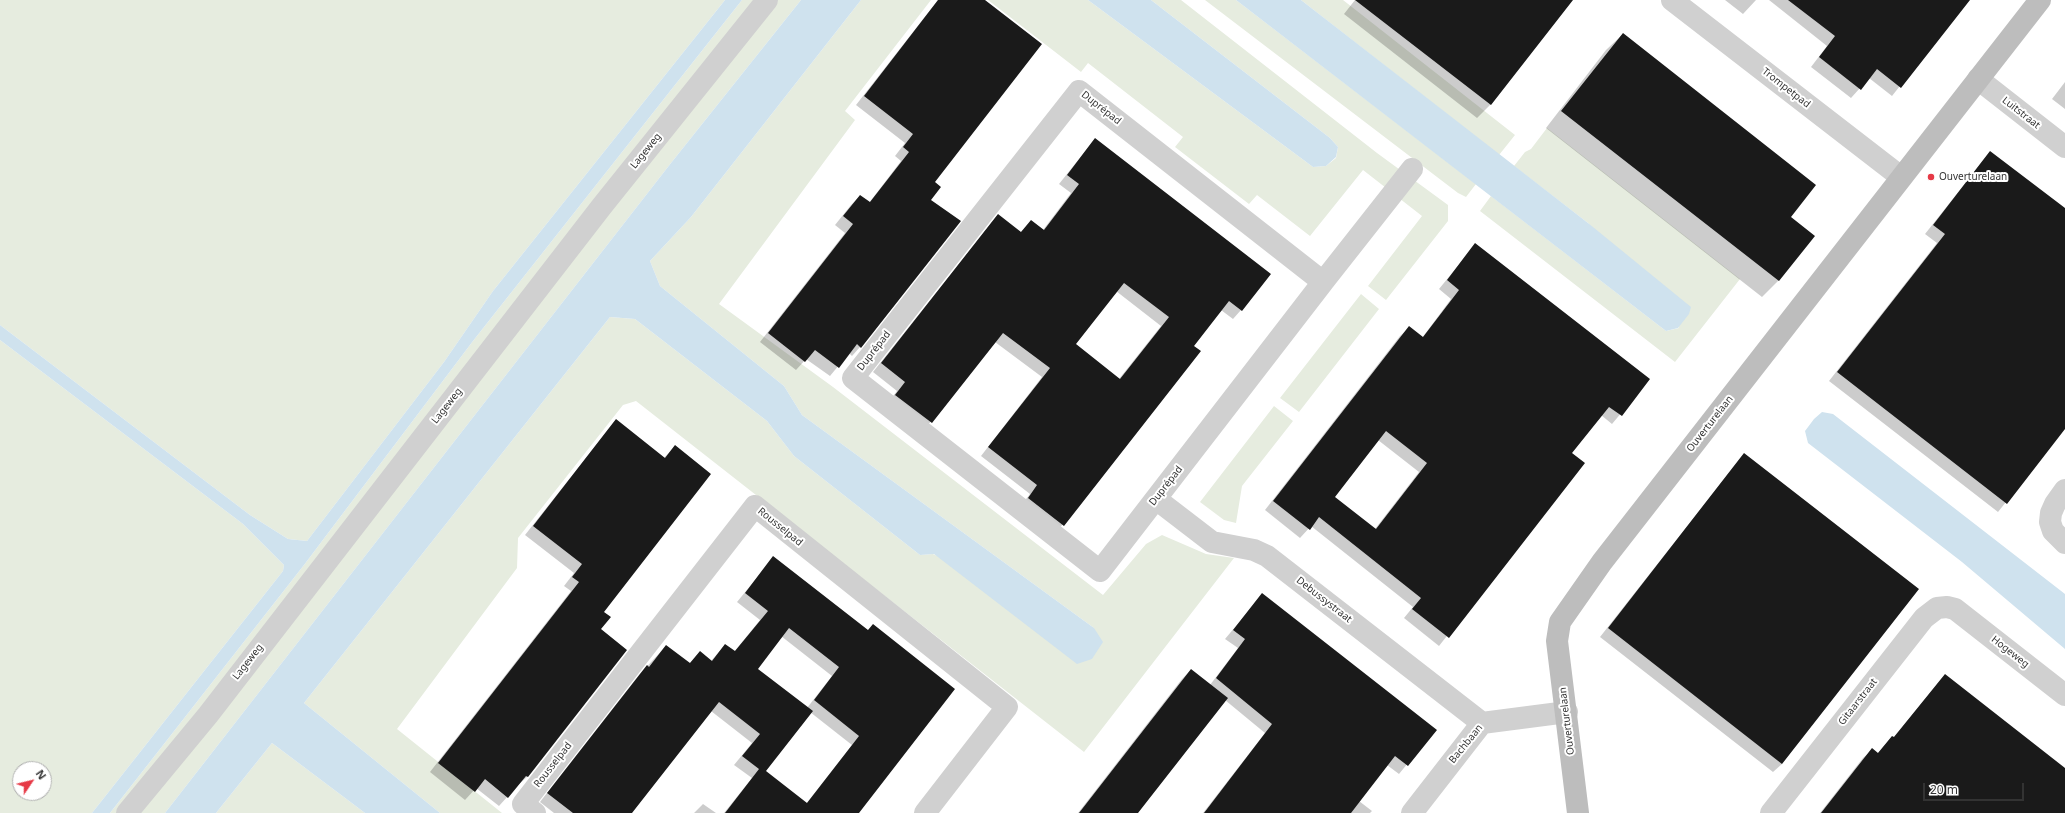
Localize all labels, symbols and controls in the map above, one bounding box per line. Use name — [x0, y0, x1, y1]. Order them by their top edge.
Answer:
street label: Trompetpad — [1760, 66, 1812, 110]
street label: Duprépad — [1079, 89, 1123, 127]
street label: Luitstraat — [2000, 94, 2042, 132]
street label: Lageweg — [628, 131, 664, 171]
place label: Ouverturelaan — [1939, 171, 2007, 183]
marker: Ouverturelaan — [1926, 172, 1936, 182]
street label: Duprépad — [855, 329, 893, 373]
street label: Lageweg — [429, 386, 465, 426]
street label: Ouverturelaan — [1684, 393, 1736, 455]
street label: Duprépad — [1147, 464, 1185, 508]
street label: Rousselpad — [755, 505, 805, 549]
street label: Debussystraat — [1294, 575, 1354, 625]
street label: Hogeweg — [1989, 634, 2031, 670]
street label: Lageweg — [230, 642, 266, 682]
street label: Gitaarstraat — [1836, 676, 1880, 728]
street label: Ouverturelaan — [1557, 686, 1577, 756]
street label: Bachbaan — [1447, 722, 1485, 766]
street label: Rousselpad — [532, 740, 574, 790]
north arrow — [12, 761, 52, 801]
text: N — [33, 766, 50, 782]
scale bar — [1925, 775, 2026, 801]
text: 20 m — [1930, 781, 1958, 798]

